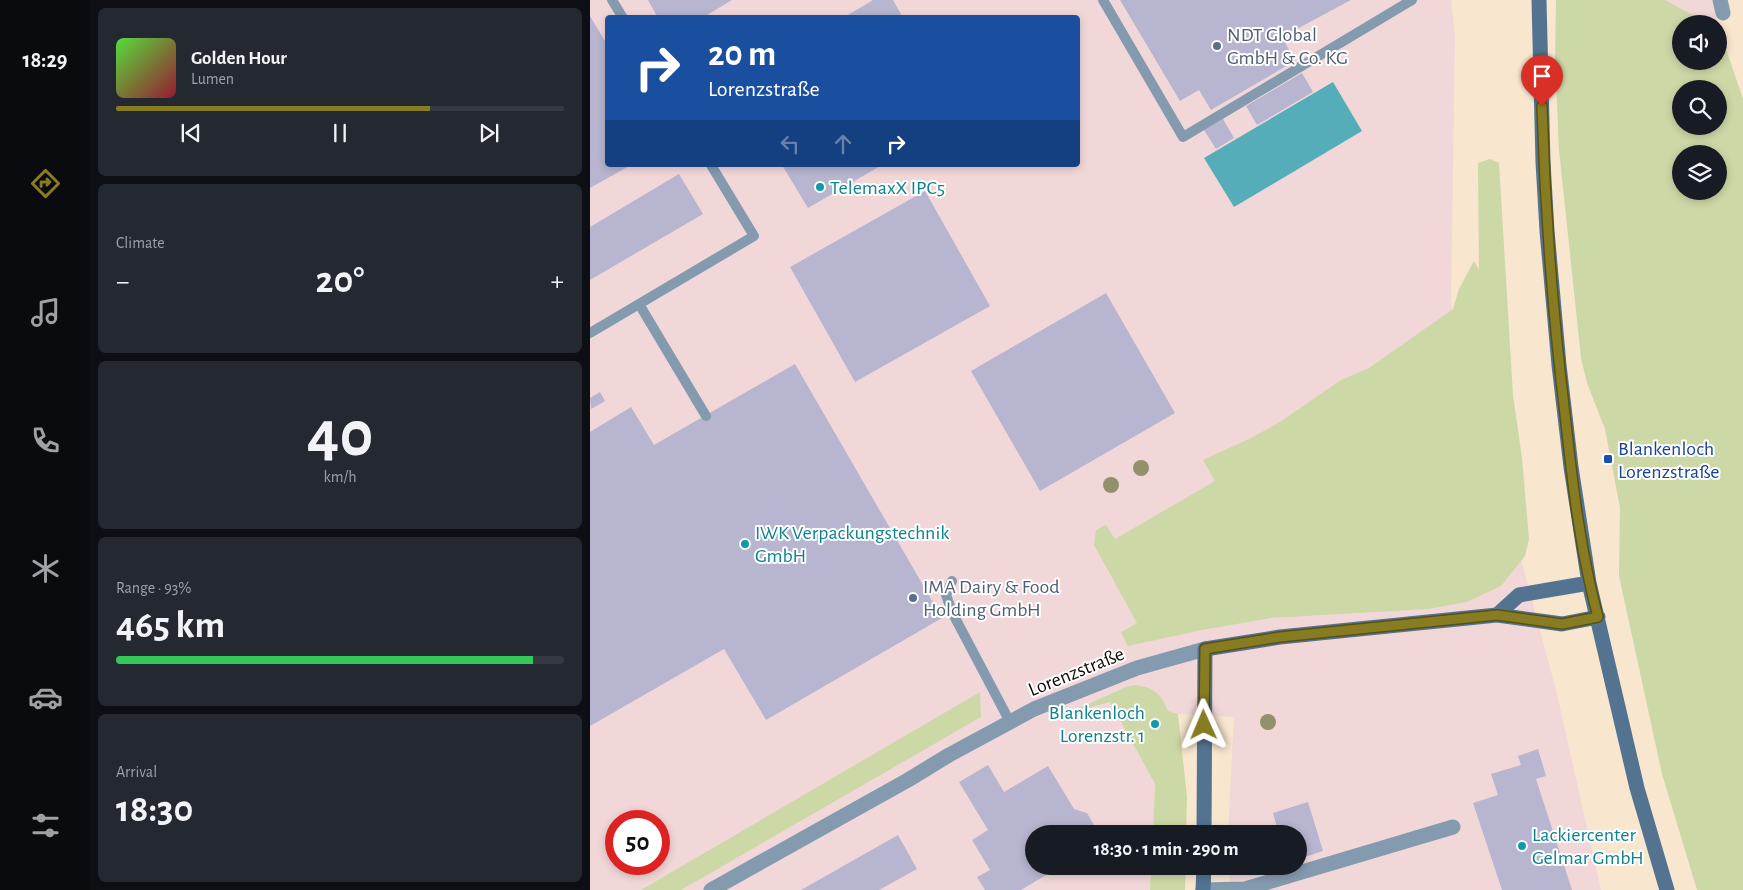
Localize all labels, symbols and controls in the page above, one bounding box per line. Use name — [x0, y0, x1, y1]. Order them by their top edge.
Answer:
map controls — [1672, 15, 1727, 200]
button: sound — [1672, 15, 1727, 70]
place label: NDT Global GmbH & Co. KG — [1227, 25, 1348, 68]
icon: right — [625, 35, 690, 100]
text: 20 m — [708, 37, 776, 72]
marker: NDT Global GmbH & Co. KG — [1211, 40, 1223, 52]
text: 18:29 — [23, 49, 67, 71]
text: Golden Hour — [191, 49, 287, 68]
pin — [1521, 55, 1563, 106]
icon: arrive — [1528, 62, 1556, 90]
text: Lumen — [191, 71, 234, 87]
text: Lorenzstraße — [708, 78, 820, 100]
button: search — [1672, 80, 1727, 135]
icon: previous — [177, 119, 205, 147]
icon: pause — [326, 119, 354, 147]
icon: next — [475, 119, 503, 147]
icon: left — [776, 130, 804, 158]
icon: ahead — [829, 130, 857, 158]
icon: right — [882, 130, 910, 158]
button: layers — [1672, 145, 1727, 200]
icon: directions — [28, 166, 63, 201]
place label: TelemaxX IPC5 — [830, 178, 945, 198]
marker: TelemaxX IPC5 — [814, 181, 826, 193]
text: Climate — [116, 235, 165, 251]
text: 20° — [316, 262, 364, 300]
text: − — [116, 268, 129, 296]
text: + — [551, 268, 564, 296]
icon: music — [28, 295, 63, 330]
text: 40 — [307, 403, 373, 468]
icon: phone — [28, 423, 63, 458]
place label: Blankenloch Lorenzstraße — [1618, 439, 1719, 482]
marker: Blankenloch Lorenzstraße — [1602, 453, 1614, 465]
text: km/h — [323, 469, 357, 485]
place label: IWK Verpackungstechnik GmbH — [755, 523, 949, 566]
marker: IWK Verpackungstechnik GmbH — [739, 538, 751, 550]
icon: climate — [28, 551, 63, 586]
place label: IMA Dairy & Food Holding GmbH — [923, 577, 1060, 620]
text: Range · 93% — [116, 580, 191, 596]
marker: IMA Dairy & Food Holding GmbH — [907, 592, 919, 604]
text: 465 km — [116, 607, 225, 645]
street label: Lorenzstraße — [1026, 644, 1127, 700]
icon: car — [28, 680, 63, 715]
position arrow — [1177, 698, 1229, 750]
place label: Blankenloch Lorenzstr. 1 — [1049, 703, 1145, 746]
marker: Blankenloch Lorenzstr. 1 — [1149, 718, 1161, 730]
text: Arrival — [116, 764, 157, 780]
text: 18:30 — [116, 791, 193, 829]
icon: filters — [28, 808, 63, 843]
speed limit sign: 50 — [605, 810, 670, 875]
place label: Lackiercenter Gelmar GmbH — [1532, 825, 1644, 868]
text: 18:30 · 1 min · 290 m — [1093, 840, 1239, 859]
marker: Lackiercenter Gelmar GmbH — [1516, 840, 1528, 852]

